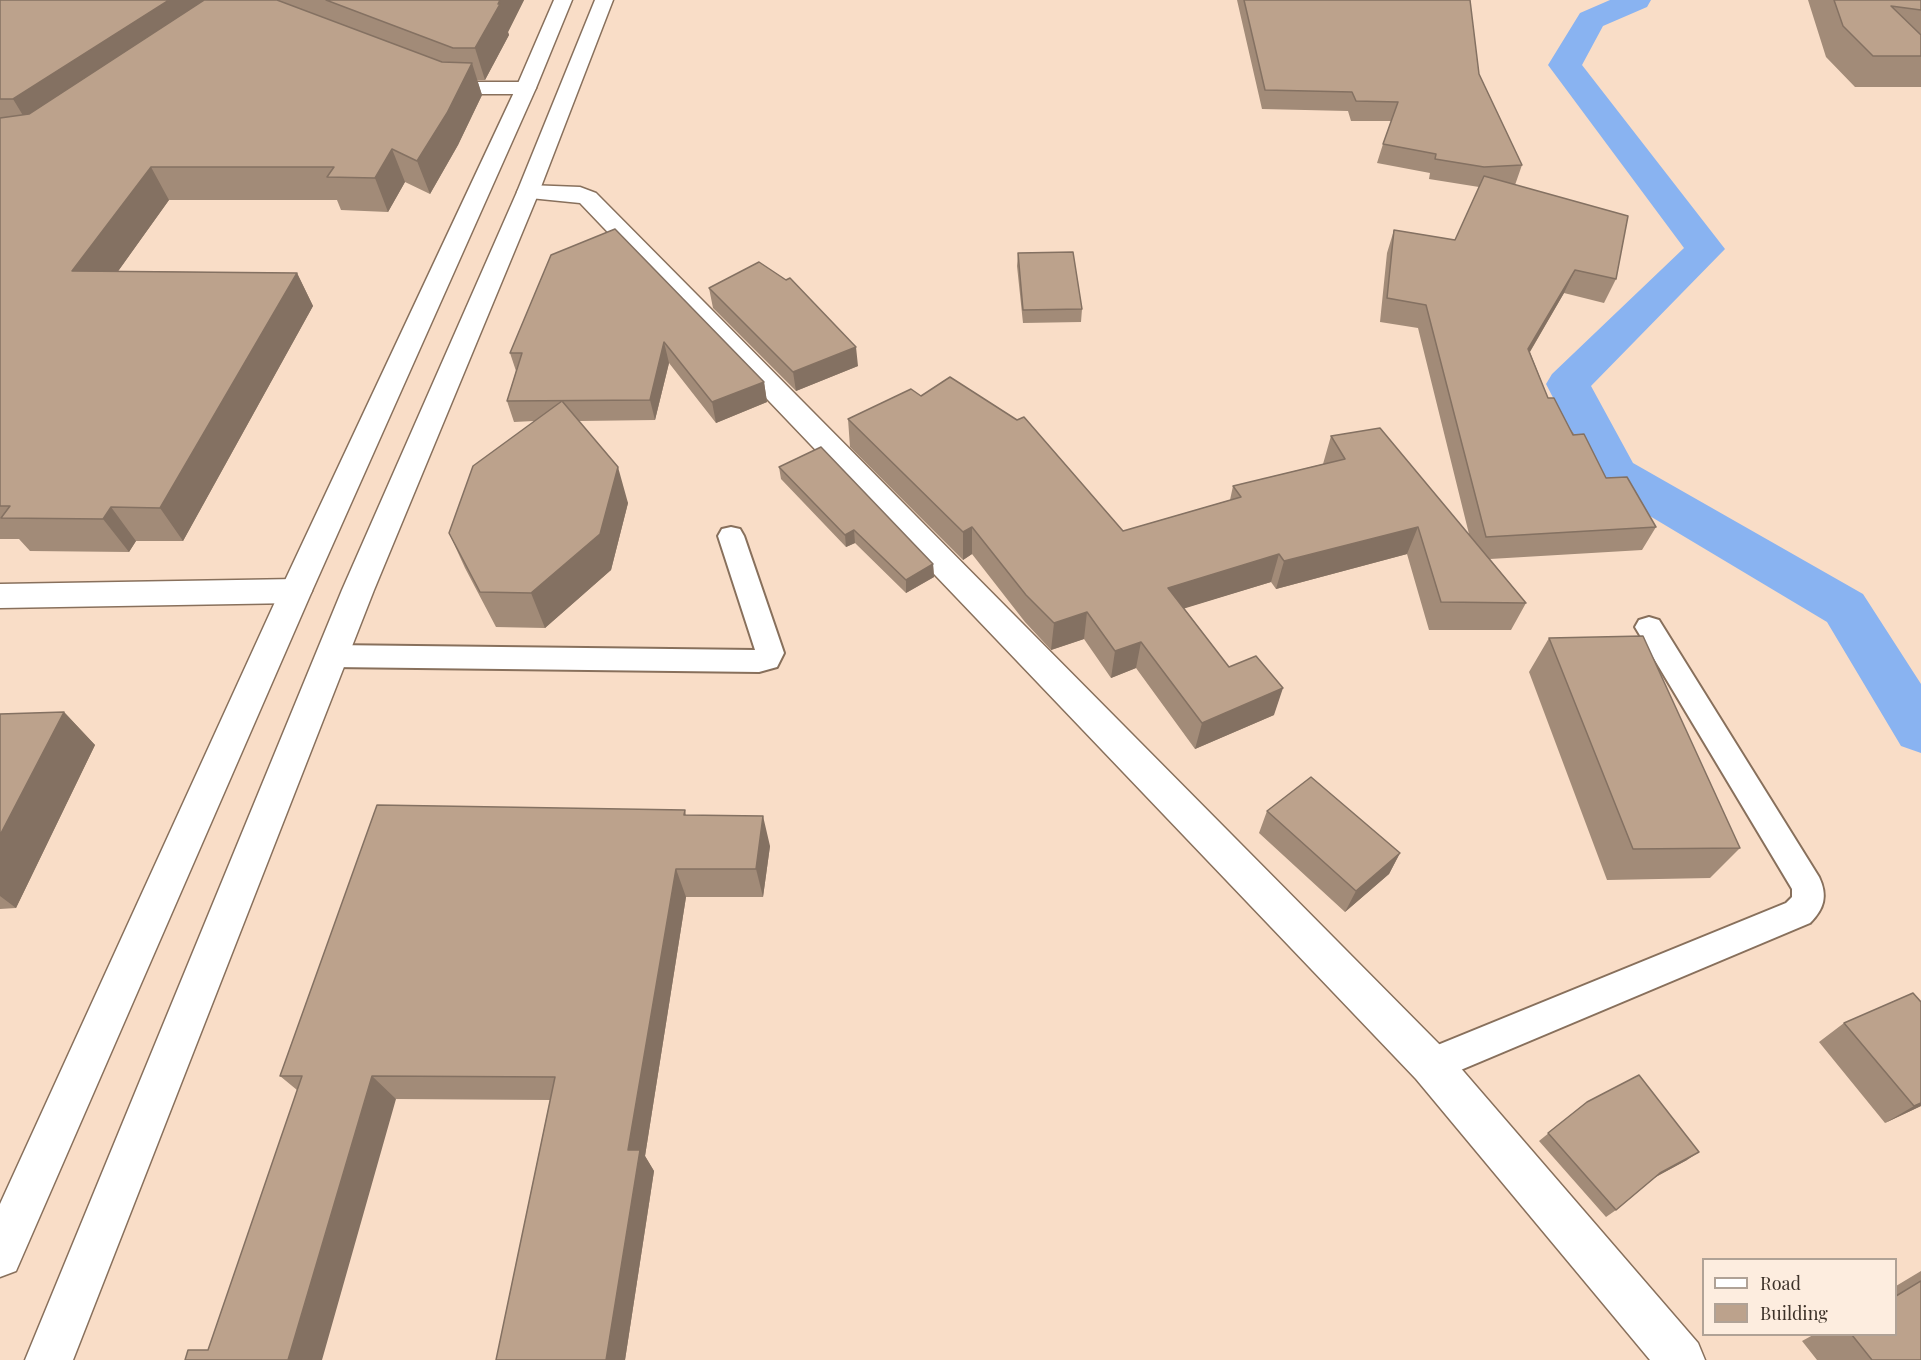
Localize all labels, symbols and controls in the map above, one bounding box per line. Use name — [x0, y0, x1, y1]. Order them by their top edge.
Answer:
legend — [1702, 1258, 1897, 1336]
text: Road — [1760, 1271, 1801, 1295]
text: Building — [1760, 1301, 1828, 1325]

